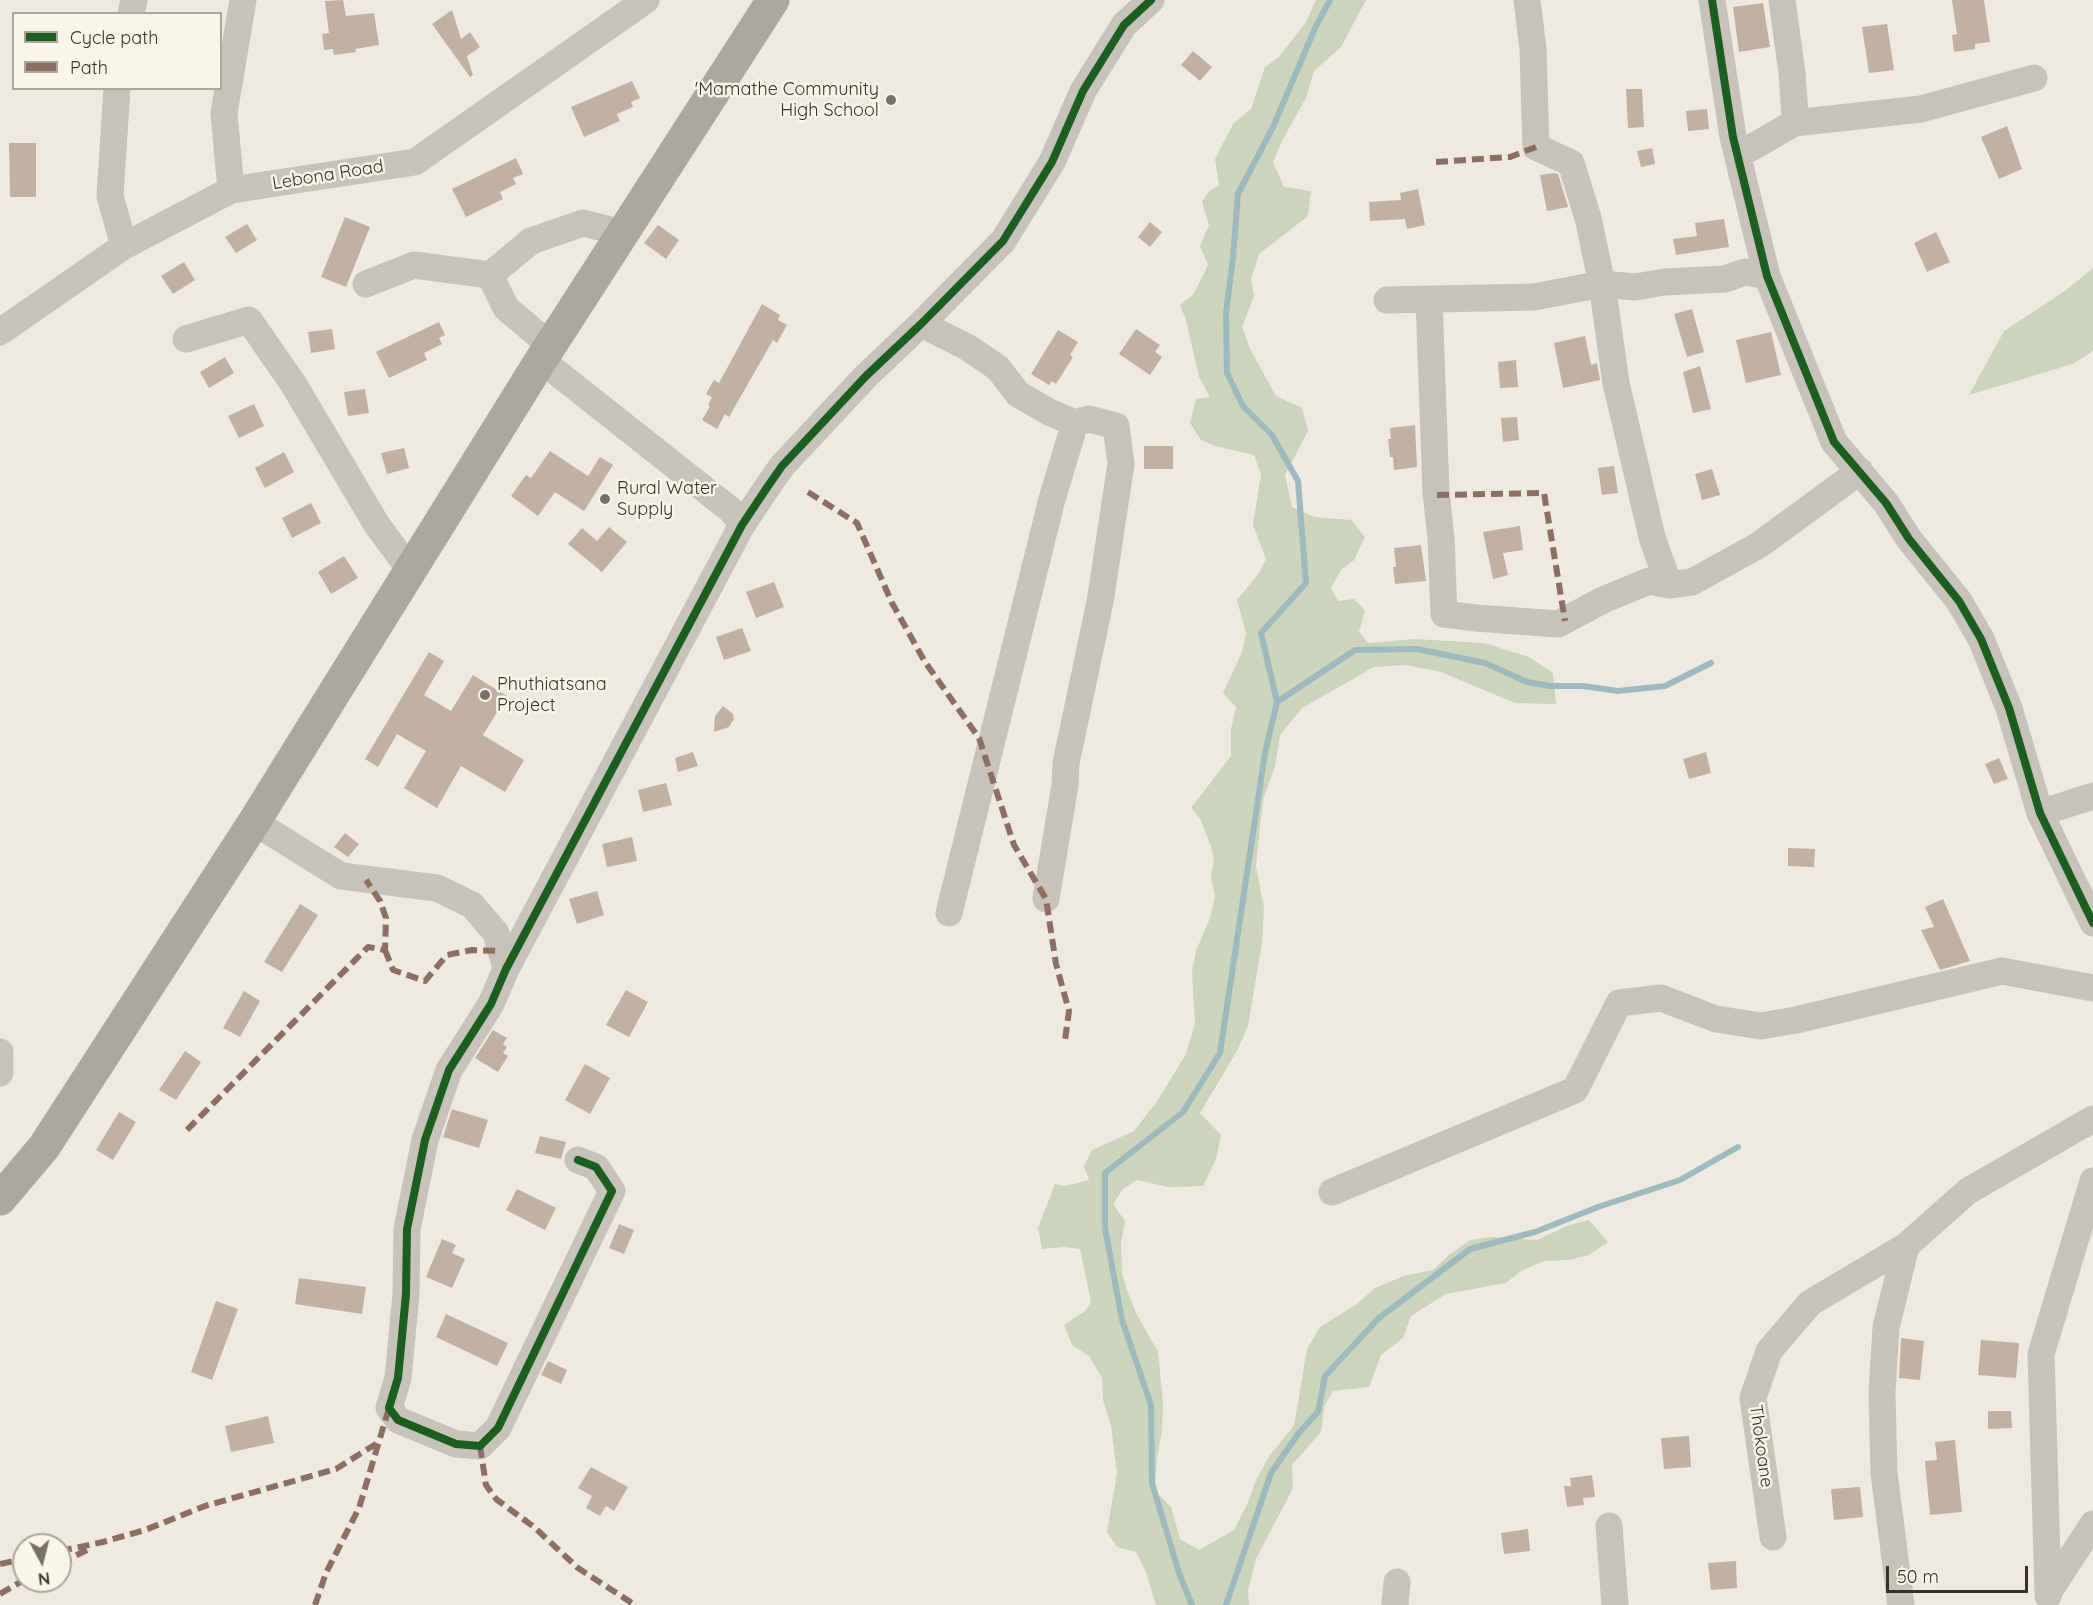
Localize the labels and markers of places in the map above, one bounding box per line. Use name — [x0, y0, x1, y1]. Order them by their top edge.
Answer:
place label: 'Mamathe Community High School — [695, 79, 879, 122]
marker: 'Mamathe Community High School — [884, 93, 898, 107]
place label: Rural Water Supply — [617, 478, 717, 520]
marker: Rural Water Supply — [598, 492, 612, 506]
place label: Phuthiatsana Project — [497, 674, 607, 716]
marker: Phuthiatsana Project — [478, 688, 492, 702]

